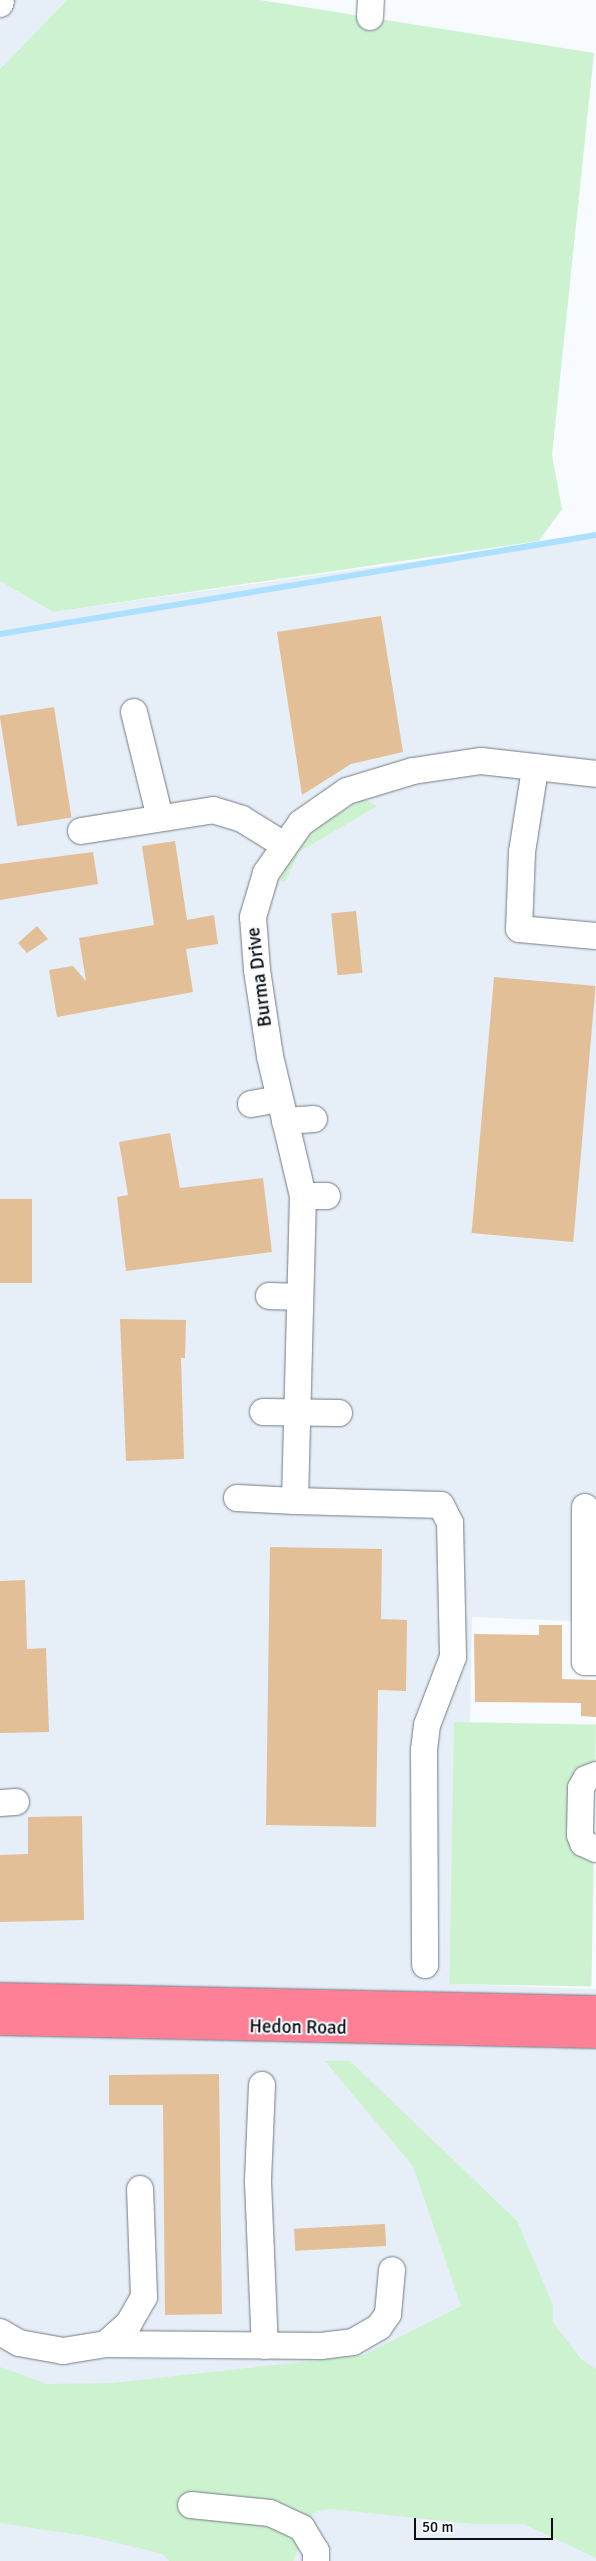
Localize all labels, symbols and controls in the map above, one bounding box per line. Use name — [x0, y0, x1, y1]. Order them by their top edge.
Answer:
street label: Burma Drive — [243, 926, 277, 1028]
street label: Hedon Road — [249, 2016, 347, 2040]
scale bar — [416, 2508, 555, 2540]
text: 50 m — [422, 2518, 453, 2536]

